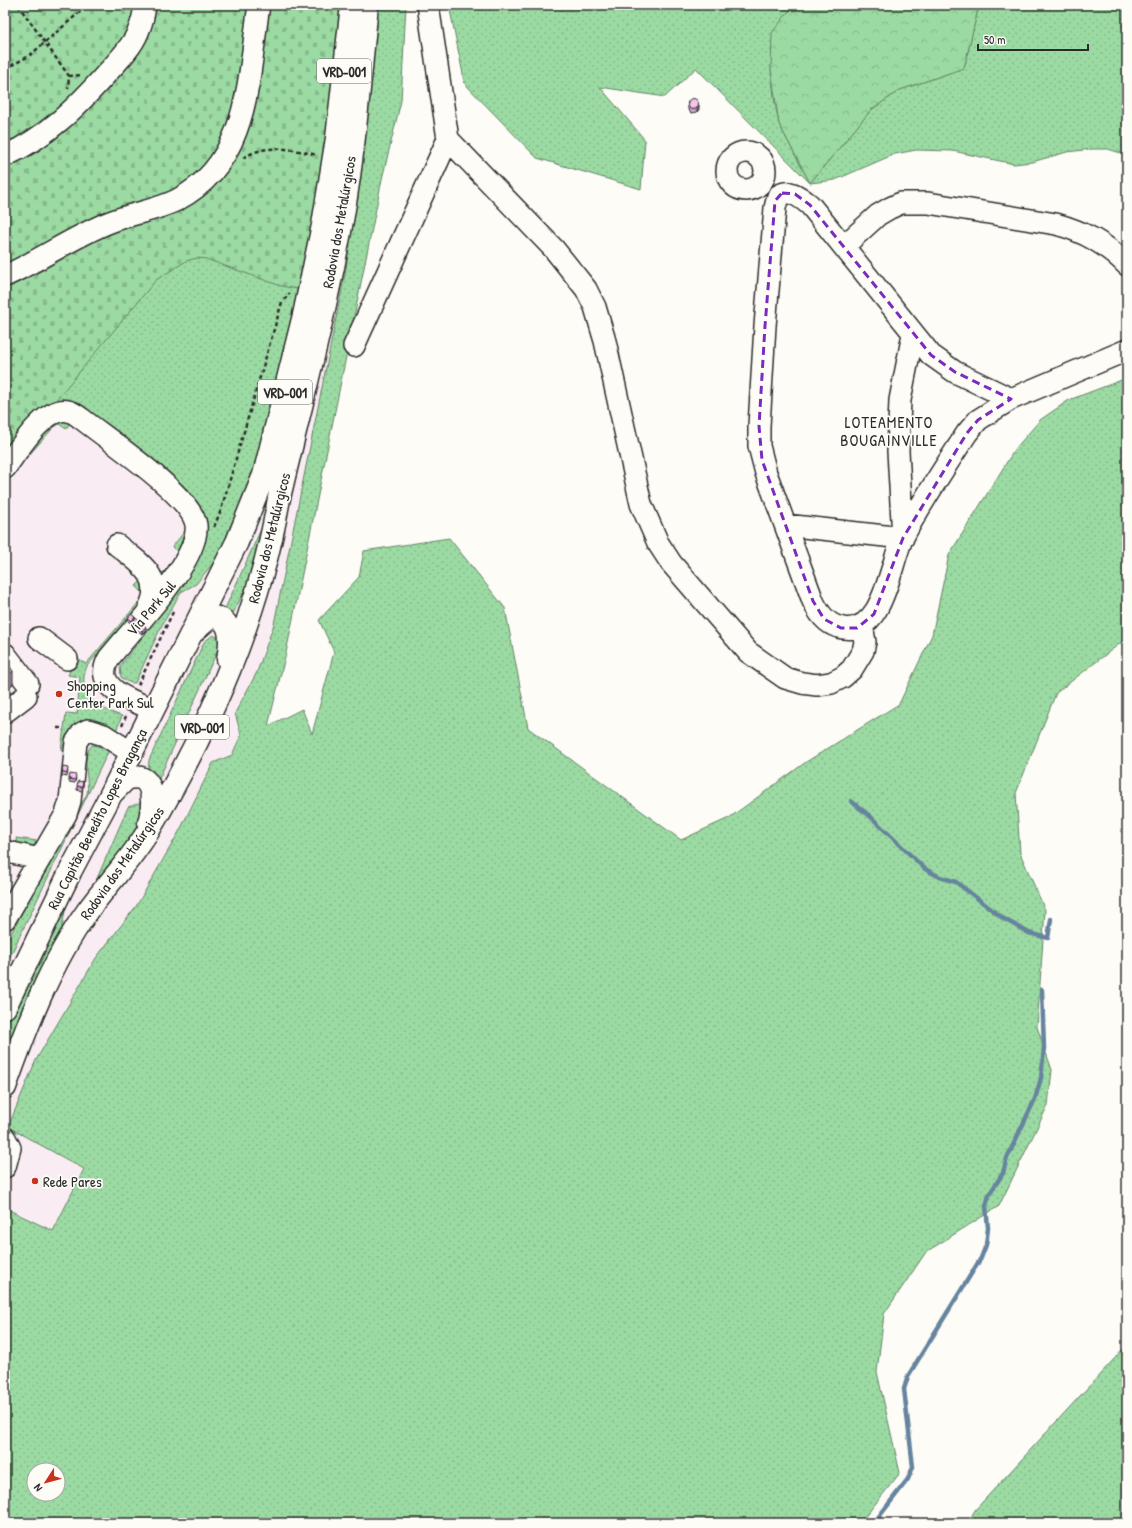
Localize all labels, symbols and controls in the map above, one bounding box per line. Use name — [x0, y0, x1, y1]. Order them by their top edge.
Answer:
scale bar — [978, 26, 1088, 52]
text: 50 m — [984, 31, 1005, 48]
road number: VRD-001 — [317, 59, 371, 83]
street label: Rodovia dos Metalúrgicos — [317, 154, 361, 290]
road number: VRD-001 — [258, 380, 312, 404]
district label: LOTEAMENTO BOUGAINVILLE — [840, 411, 938, 451]
street label: Rodovia dos Metalúrgicos — [243, 470, 295, 606]
street label: Via Park Sul — [122, 576, 180, 640]
place label: Shopping Center Park Sul — [67, 675, 154, 713]
marker: Shopping Center Park Sul — [54, 689, 64, 699]
road number: VRD-001 — [175, 715, 229, 739]
street label: Rua Capitão Benedito Lopes Bragança — [42, 725, 152, 913]
street label: Rodovia dos Metalúrgicos — [75, 802, 169, 924]
place label: Rede Pares — [43, 1171, 102, 1192]
marker: Rede Pares — [30, 1176, 40, 1186]
north arrow — [26, 1462, 66, 1502]
text: N — [30, 1481, 45, 1494]

